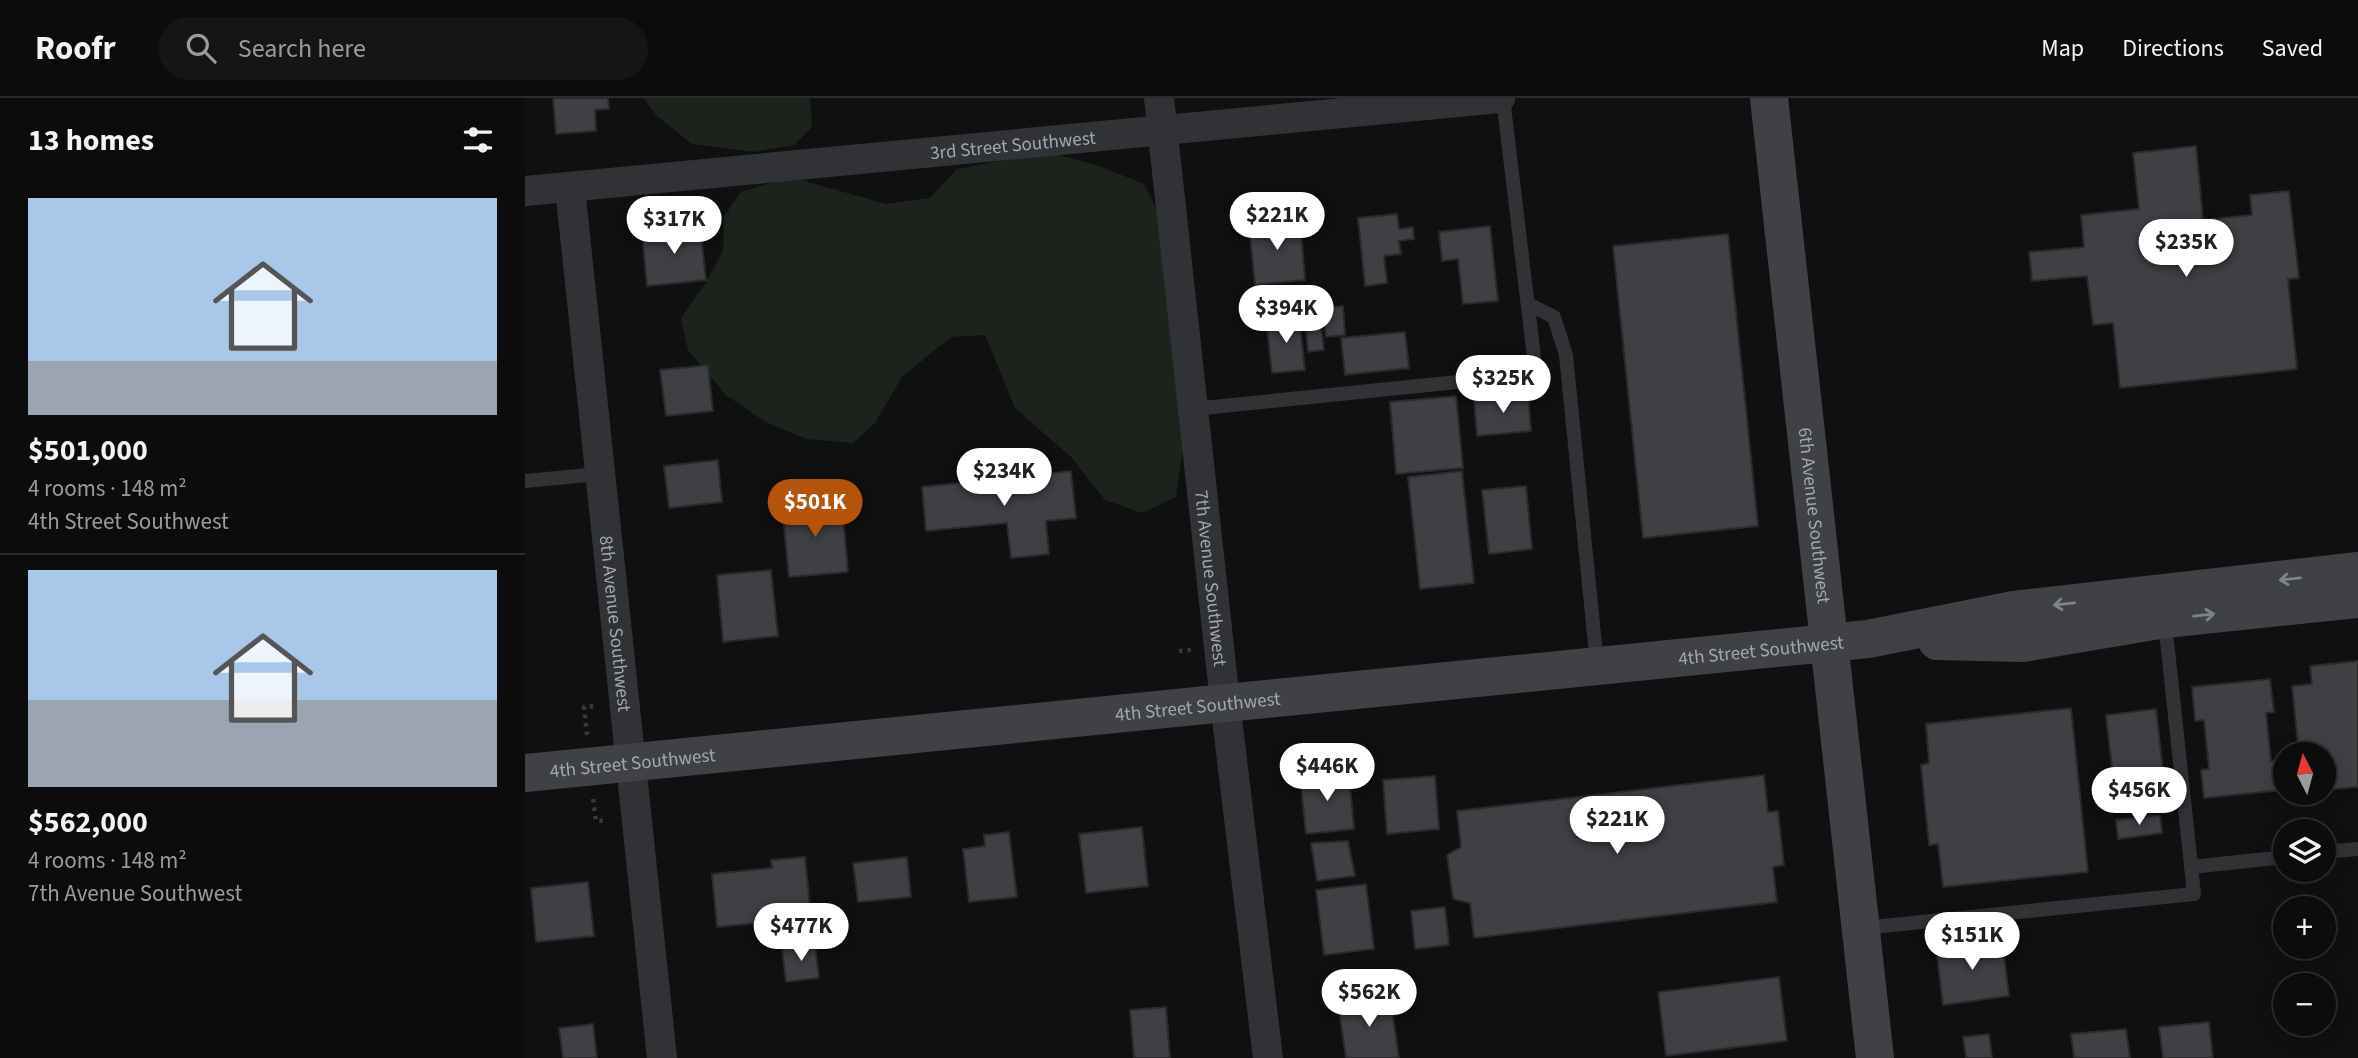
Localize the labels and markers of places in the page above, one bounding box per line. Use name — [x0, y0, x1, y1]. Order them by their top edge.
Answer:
pin: $221K — [1228, 192, 1326, 252]
pin: $317K — [625, 197, 723, 256]
pin: $235K — [2137, 220, 2235, 279]
pin: $394K — [1237, 286, 1335, 345]
pin: $325K — [1454, 356, 1552, 415]
pin: $234K — [955, 448, 1053, 508]
pin: $501K — [766, 480, 864, 539]
pin: $446K — [1278, 744, 1376, 803]
pin: $456K — [2090, 768, 2188, 827]
pin: $221K — [1568, 796, 1666, 856]
pin: $477K — [752, 904, 850, 963]
pin: $151K — [1923, 912, 2021, 972]
pin: $562K — [1320, 970, 1418, 1029]

